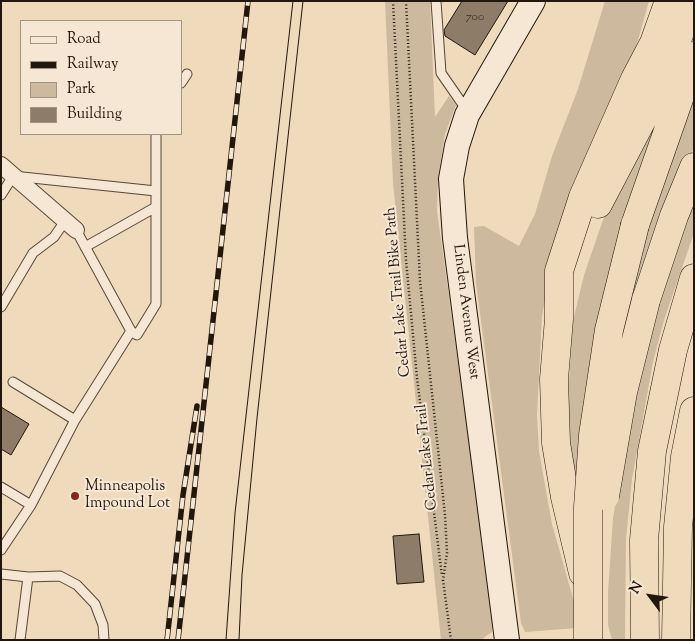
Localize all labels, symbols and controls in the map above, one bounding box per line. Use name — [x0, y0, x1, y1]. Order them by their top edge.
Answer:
house number: 700 — [466, 11, 484, 25]
legend — [20, 20, 182, 135]
text: Road — [67, 29, 101, 50]
text: Railway — [67, 54, 118, 75]
text: Park — [67, 79, 96, 100]
text: Building — [67, 104, 122, 125]
street label: Cedar Lake Trail Bike Path — [383, 206, 415, 378]
street label: Linden Avenue West — [448, 243, 482, 381]
street label: Cedar Lake Trail — [413, 403, 443, 511]
place label: Minneapolis Impound Lot — [85, 478, 170, 513]
marker: Minneapolis Impound Lot — [69, 490, 81, 502]
north arrow — [625, 571, 675, 621]
text: N — [626, 578, 649, 598]

